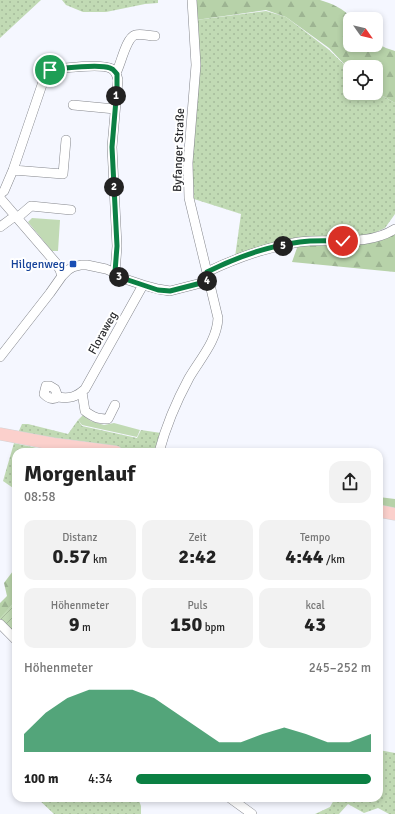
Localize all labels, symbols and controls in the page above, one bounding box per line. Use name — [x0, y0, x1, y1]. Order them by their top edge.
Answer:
north arrow — [343, 12, 383, 52]
map controls — [343, 12, 383, 100]
pin — [33, 53, 67, 87]
icon: arrive — [39, 59, 61, 81]
button: locate — [343, 60, 383, 100]
pin: 1 — [106, 86, 126, 106]
text: 1 — [113, 89, 119, 102]
street label: Byfanger Straße — [170, 108, 188, 192]
pin: 2 — [104, 177, 124, 197]
text: 2 — [111, 180, 117, 193]
pin — [326, 224, 360, 258]
icon: check — [332, 230, 354, 252]
pin: 5 — [273, 236, 293, 256]
text: 5 — [280, 239, 286, 252]
place label: Hilgenweg — [11, 257, 65, 272]
marker: Hilgenweg — [68, 259, 78, 269]
pin: 3 — [109, 267, 129, 287]
text: 3 — [116, 270, 122, 283]
pin: 4 — [197, 271, 217, 291]
text: 4 — [204, 274, 210, 287]
street label: Floraweg — [85, 309, 121, 357]
text: Morgenlauf — [24, 460, 135, 487]
button: share — [329, 461, 371, 503]
text: 08:58 — [24, 489, 56, 505]
text: Distanz — [62, 531, 97, 544]
text: Zeit — [188, 531, 207, 544]
text: Tempo — [300, 531, 330, 544]
text: 0.57 — [52, 544, 91, 569]
text: 2:42 — [178, 544, 217, 569]
text: 4:44 — [285, 544, 324, 569]
text: km — [91, 553, 107, 566]
text: /km — [324, 553, 345, 566]
text: Höhenmeter — [51, 599, 109, 612]
text: Puls — [187, 599, 208, 612]
text: kcal — [306, 599, 325, 612]
text: 9 — [69, 612, 80, 637]
text: 150 — [170, 612, 202, 637]
text: 43 — [304, 612, 326, 637]
text: m — [80, 621, 91, 634]
text: bpm — [202, 621, 225, 634]
text: Höhenmeter — [24, 660, 93, 676]
text: 245–252 m — [309, 660, 371, 676]
text: 100 m — [24, 771, 58, 787]
text: 4:34 — [88, 771, 113, 787]

